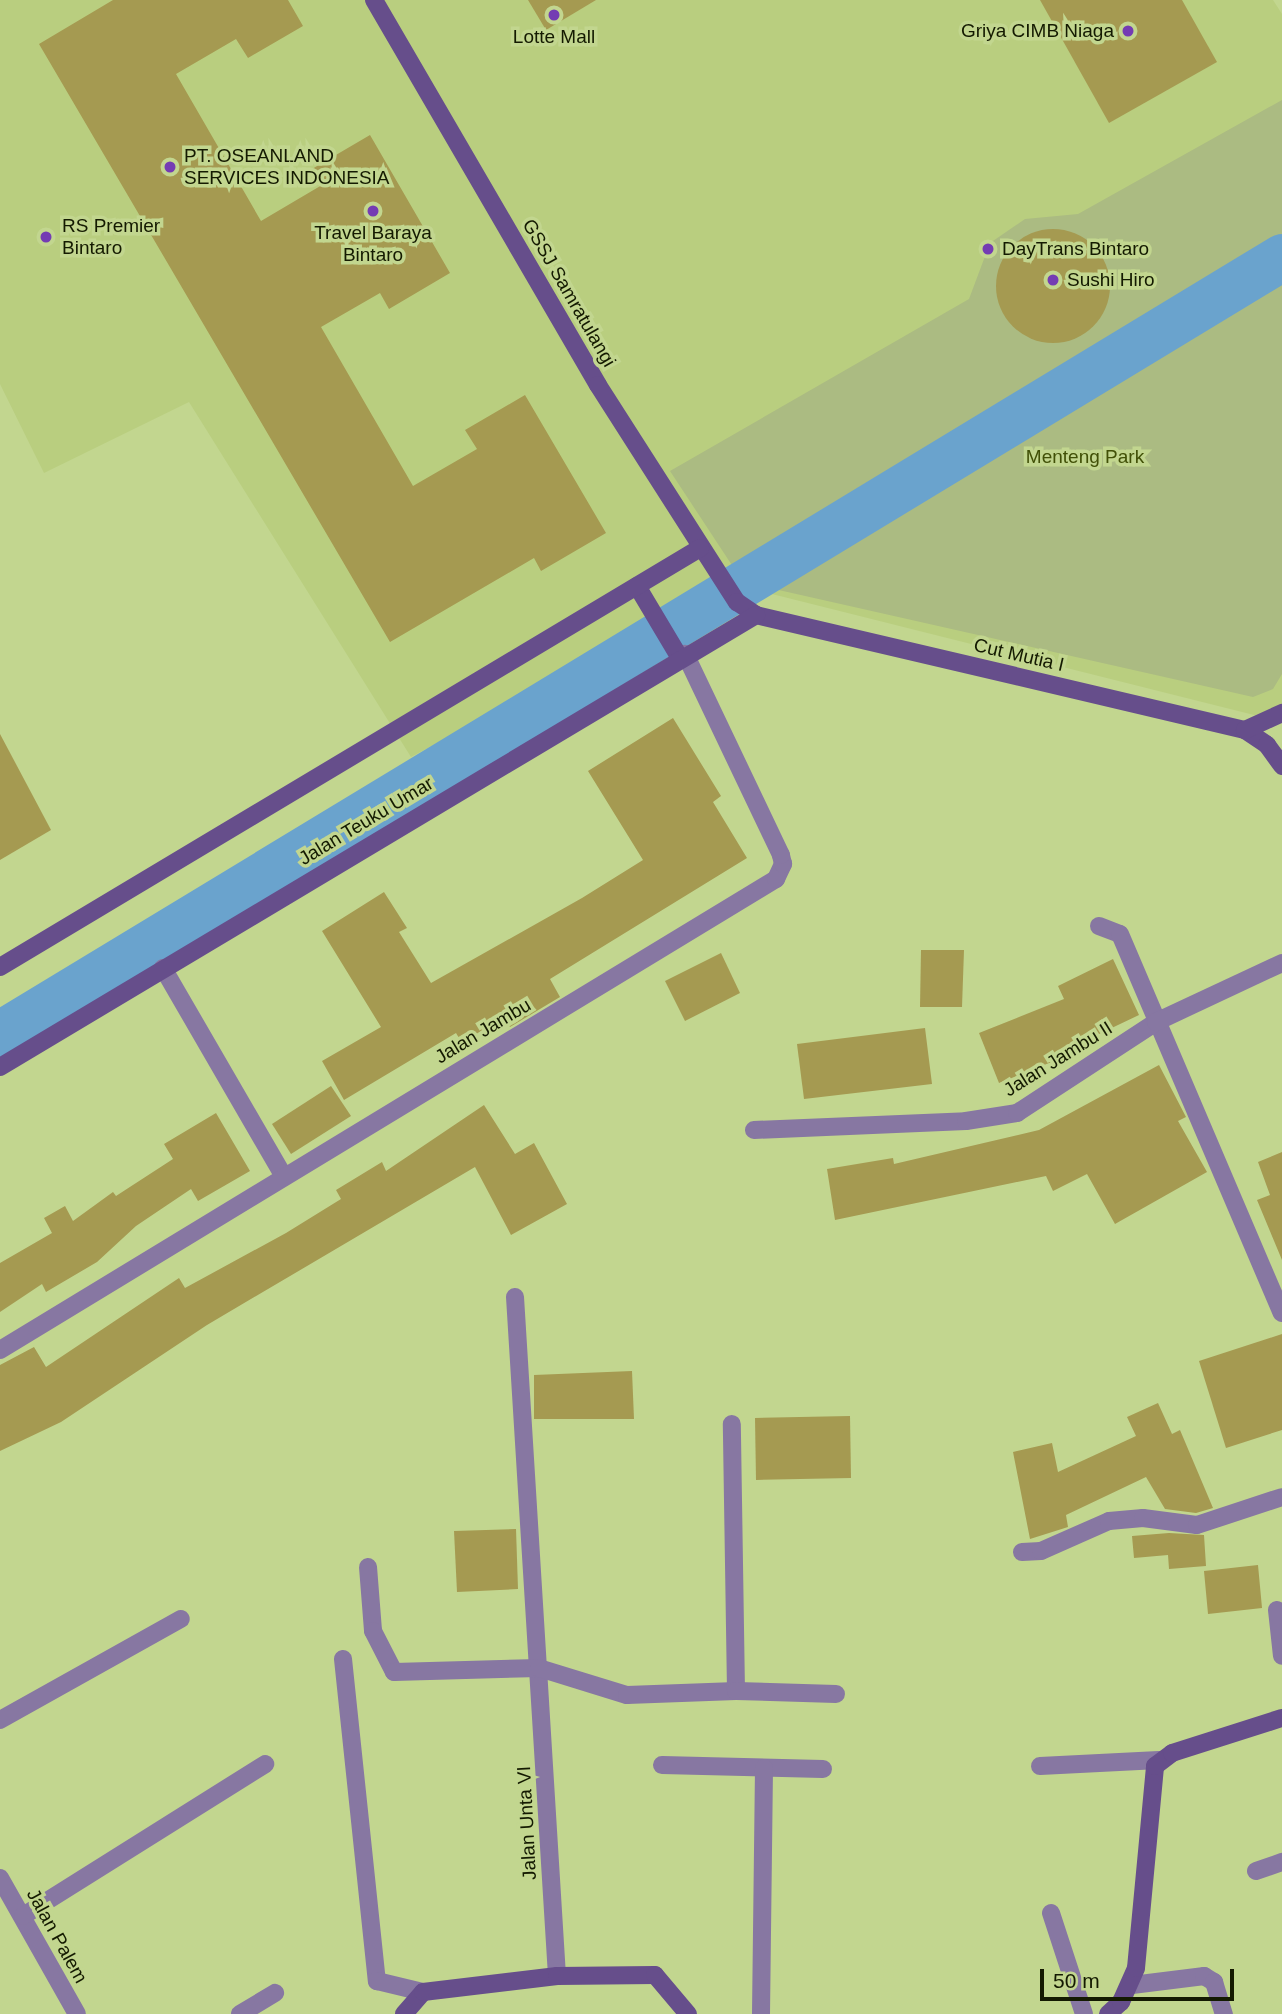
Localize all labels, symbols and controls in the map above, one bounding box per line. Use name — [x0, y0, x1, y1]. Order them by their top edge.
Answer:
marker: Lotte Mall — [546, 7, 562, 23]
place label: Griya CIMB Niaga — [961, 20, 1114, 42]
marker: Griya CIMB Niaga — [1120, 23, 1136, 39]
place label: Lotte Mall — [513, 26, 595, 48]
place label: PT. OSEANLAND SERVICES INDONESIA — [184, 145, 390, 189]
marker: PT. OSEANLAND SERVICES INDONESIA — [162, 159, 178, 175]
marker: Travel Baraya Bintaro — [365, 203, 381, 219]
place label: RS Premier Bintaro — [62, 215, 160, 259]
street label: GSSJ Samratulangi — [517, 215, 621, 371]
place label: Travel Baraya Bintaro — [314, 222, 432, 266]
marker: RS Premier Bintaro — [36, 227, 56, 247]
place label: DayTrans Bintaro — [1002, 238, 1149, 260]
marker: DayTrans Bintaro — [980, 241, 996, 257]
place label: Sushi Hiro — [1067, 269, 1155, 291]
marker: Sushi Hiro — [1045, 272, 1061, 288]
park label: Menteng Park — [1026, 446, 1144, 468]
street label: Cut Mutia I — [972, 634, 1066, 676]
street label: Jalan Teuku Umar — [295, 772, 437, 870]
street label: Jalan Jambu — [431, 993, 535, 1069]
street label: Jalan Jambu II — [1000, 1017, 1116, 1101]
street label: Jalan Unta VI — [513, 1765, 541, 1881]
street label: Jalan Palem — [22, 1885, 92, 1987]
scale bar — [1044, 1954, 1238, 1998]
text: 50 m — [1053, 1969, 1100, 1992]

